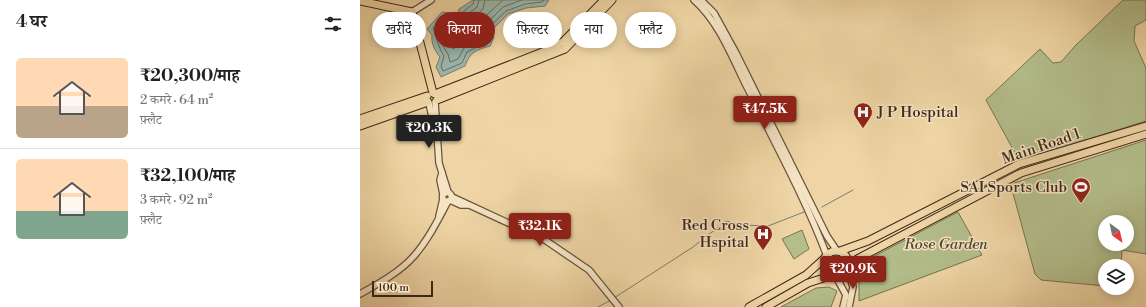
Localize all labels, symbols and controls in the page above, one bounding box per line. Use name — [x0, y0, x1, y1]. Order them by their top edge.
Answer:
text: 4 घर — [16, 11, 47, 33]
chip: खरीदें — [372, 12, 426, 48]
chip: किराया — [434, 12, 495, 48]
chip: फ़िल्टर — [503, 12, 562, 48]
chip: नया — [570, 12, 617, 48]
chip: फ़्लैट — [625, 12, 676, 48]
icon: filters — [322, 13, 344, 35]
text: ₹20,300/माह — [140, 65, 240, 87]
icon: home — [48, 74, 96, 122]
text: 2 कमरे · 64 m² — [140, 92, 213, 108]
pin: ₹47.5K — [732, 96, 798, 130]
text: ₹47.5K — [742, 101, 788, 117]
hospital icon: J P Hospital — [852, 101, 874, 129]
place label: J P Hospital — [876, 103, 959, 122]
text: फ़्लैट — [140, 112, 162, 128]
pin: ₹20.3K — [396, 115, 462, 149]
text: ₹20.3K — [405, 120, 453, 136]
street label: Main Road 1 — [999, 124, 1084, 169]
text: ₹32,100/माह — [140, 165, 235, 187]
icon: home — [48, 175, 96, 223]
sports icon: SAI Sports Club — [1070, 176, 1092, 204]
place label: SAI Sports Club — [960, 178, 1067, 197]
text: 3 कमरे · 92 m² — [140, 192, 213, 208]
text: फ़्लैट — [140, 212, 162, 228]
pin: ₹32.1K — [507, 213, 573, 247]
north arrow — [1098, 215, 1134, 251]
map controls — [1098, 215, 1134, 295]
place label: Red Cross Hspital — [681, 216, 750, 252]
text: ₹32.1K — [518, 218, 562, 234]
hospital icon: Red Cross Hspital — [752, 223, 774, 251]
park label: Rose Garden — [903, 235, 988, 254]
pin: ₹20.9K — [820, 256, 886, 290]
button: layers — [1098, 259, 1134, 295]
text: ₹20.9K — [829, 261, 877, 277]
scale bar — [372, 279, 433, 298]
text: 100 m — [378, 281, 409, 295]

